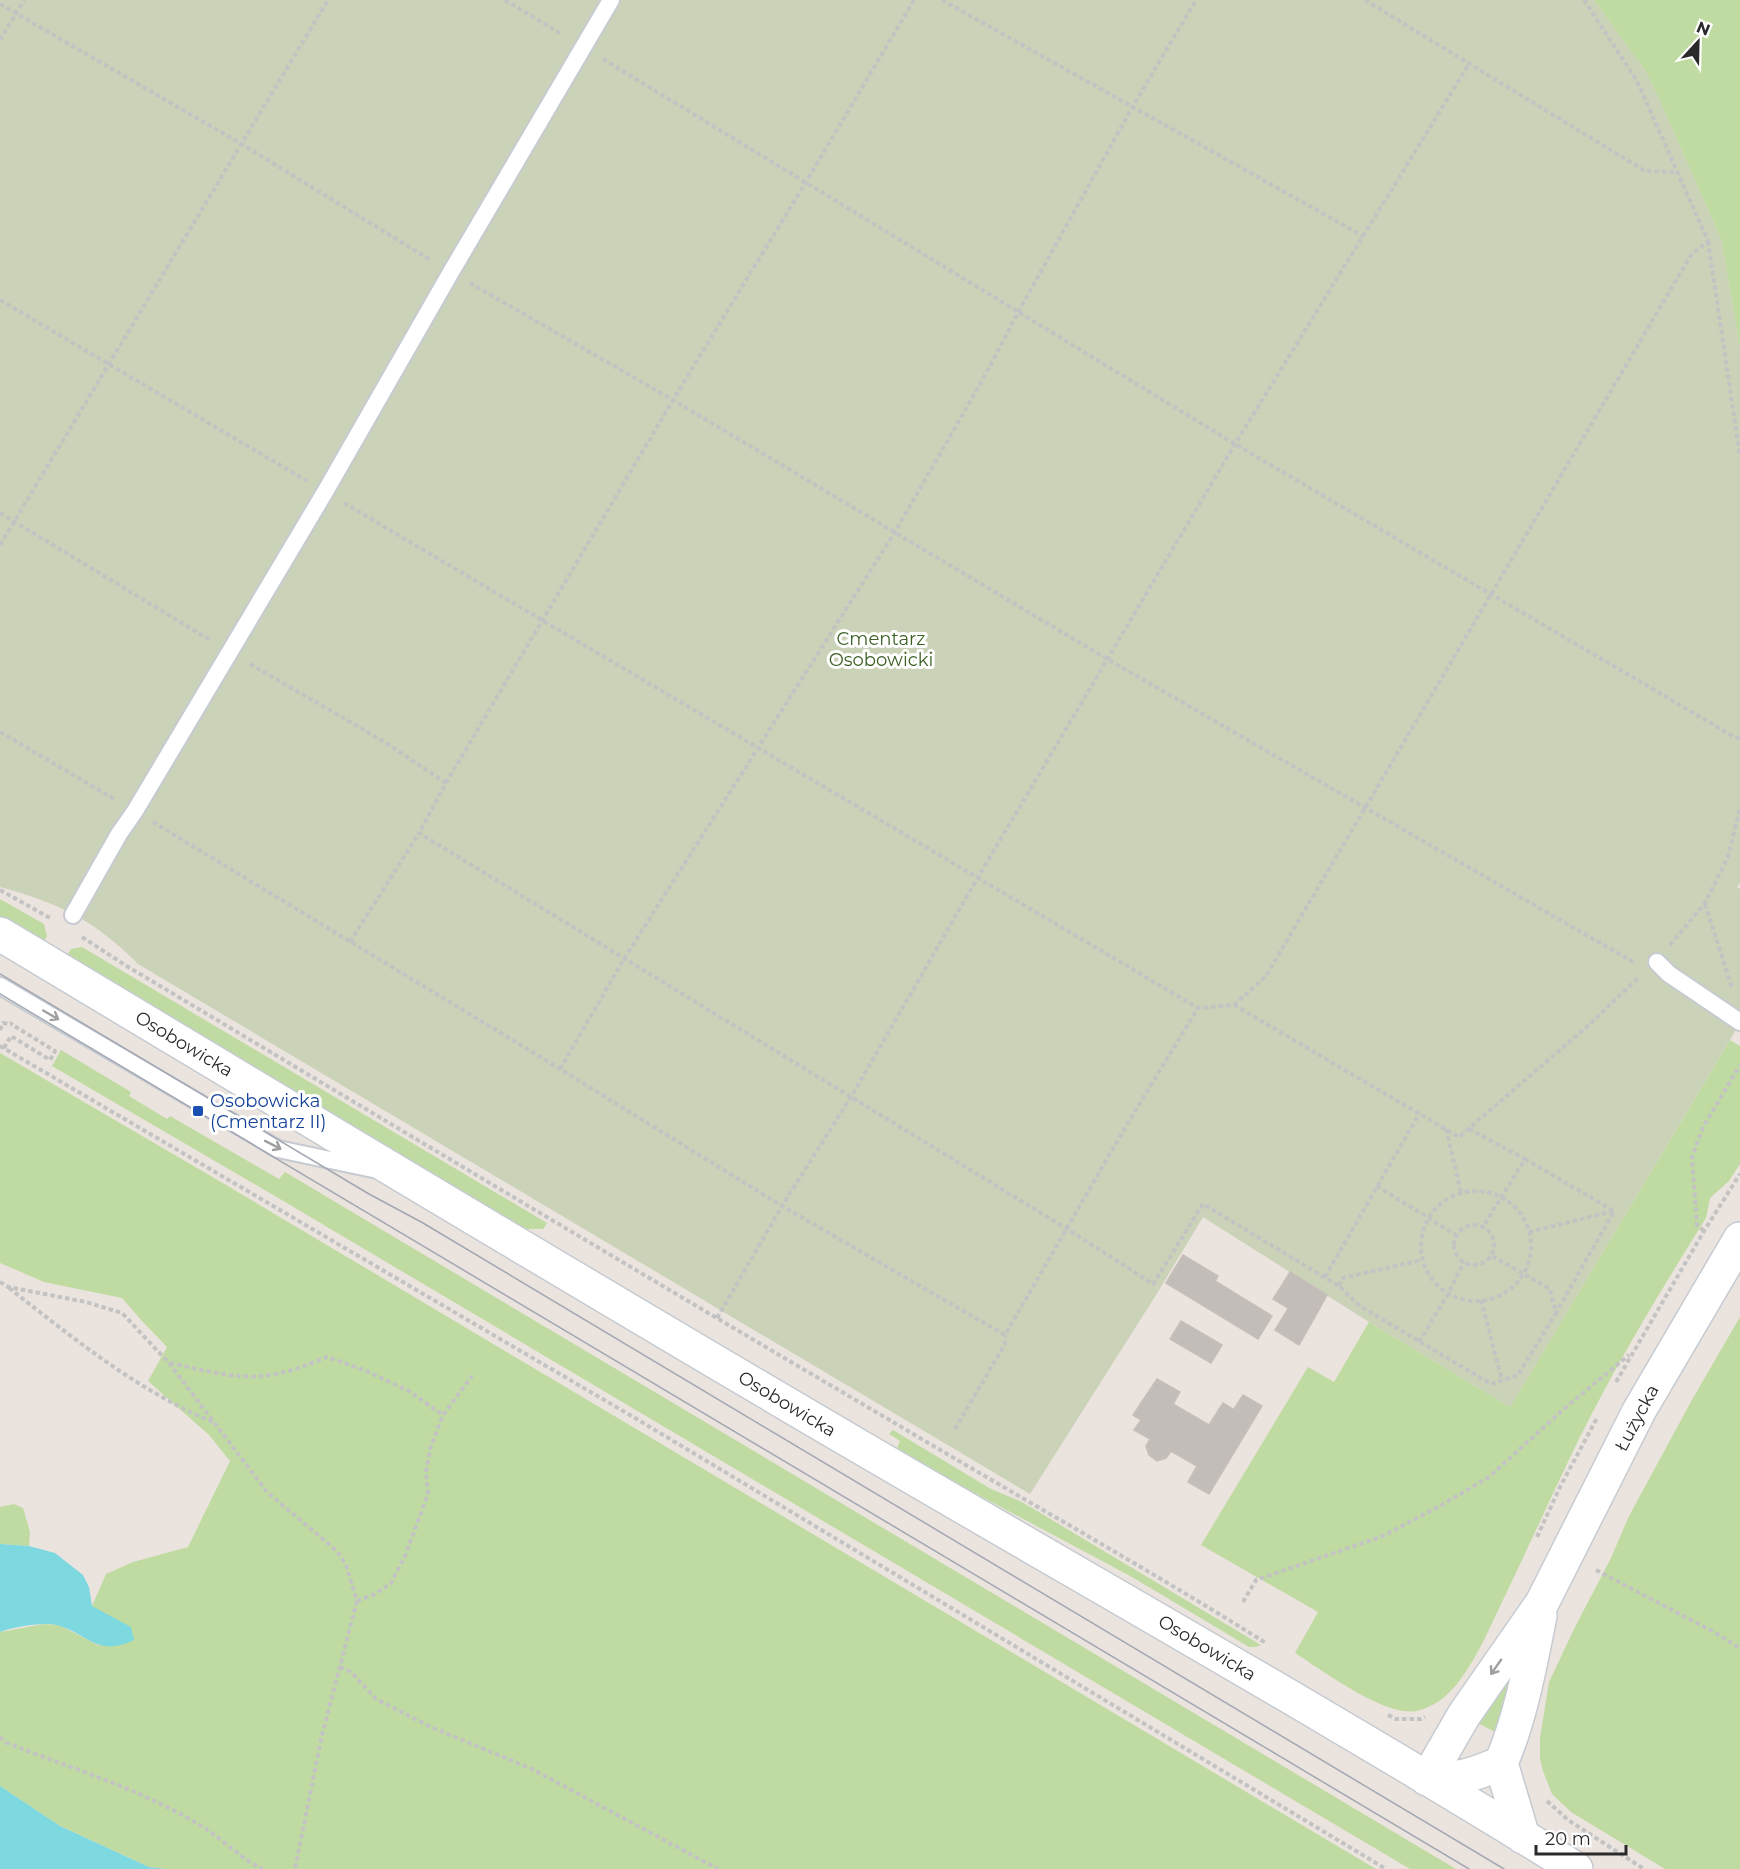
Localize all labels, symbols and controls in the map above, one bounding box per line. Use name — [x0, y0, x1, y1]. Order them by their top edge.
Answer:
north arrow — [1668, 12, 1728, 72]
text: N — [1694, 17, 1713, 40]
park label: Cmentarz Osobowicki — [829, 628, 933, 671]
street label: Osobowicka — [131, 1006, 237, 1082]
one-way arrow — [42, 1010, 59, 1022]
place label: Osobowicka (Cmentarz II) — [210, 1090, 326, 1133]
marker: Osobowicka (Cmentarz II) — [191, 1104, 205, 1118]
one-way arrow — [264, 1140, 282, 1152]
street label: Osobowicka — [734, 1366, 840, 1442]
street label: Łużycka — [1610, 1381, 1664, 1455]
street label: Osobowicka — [1154, 1610, 1260, 1686]
one-way arrow — [1490, 1659, 1502, 1675]
scale bar — [1536, 1818, 1626, 1856]
text: 20 m — [1545, 1828, 1591, 1850]

